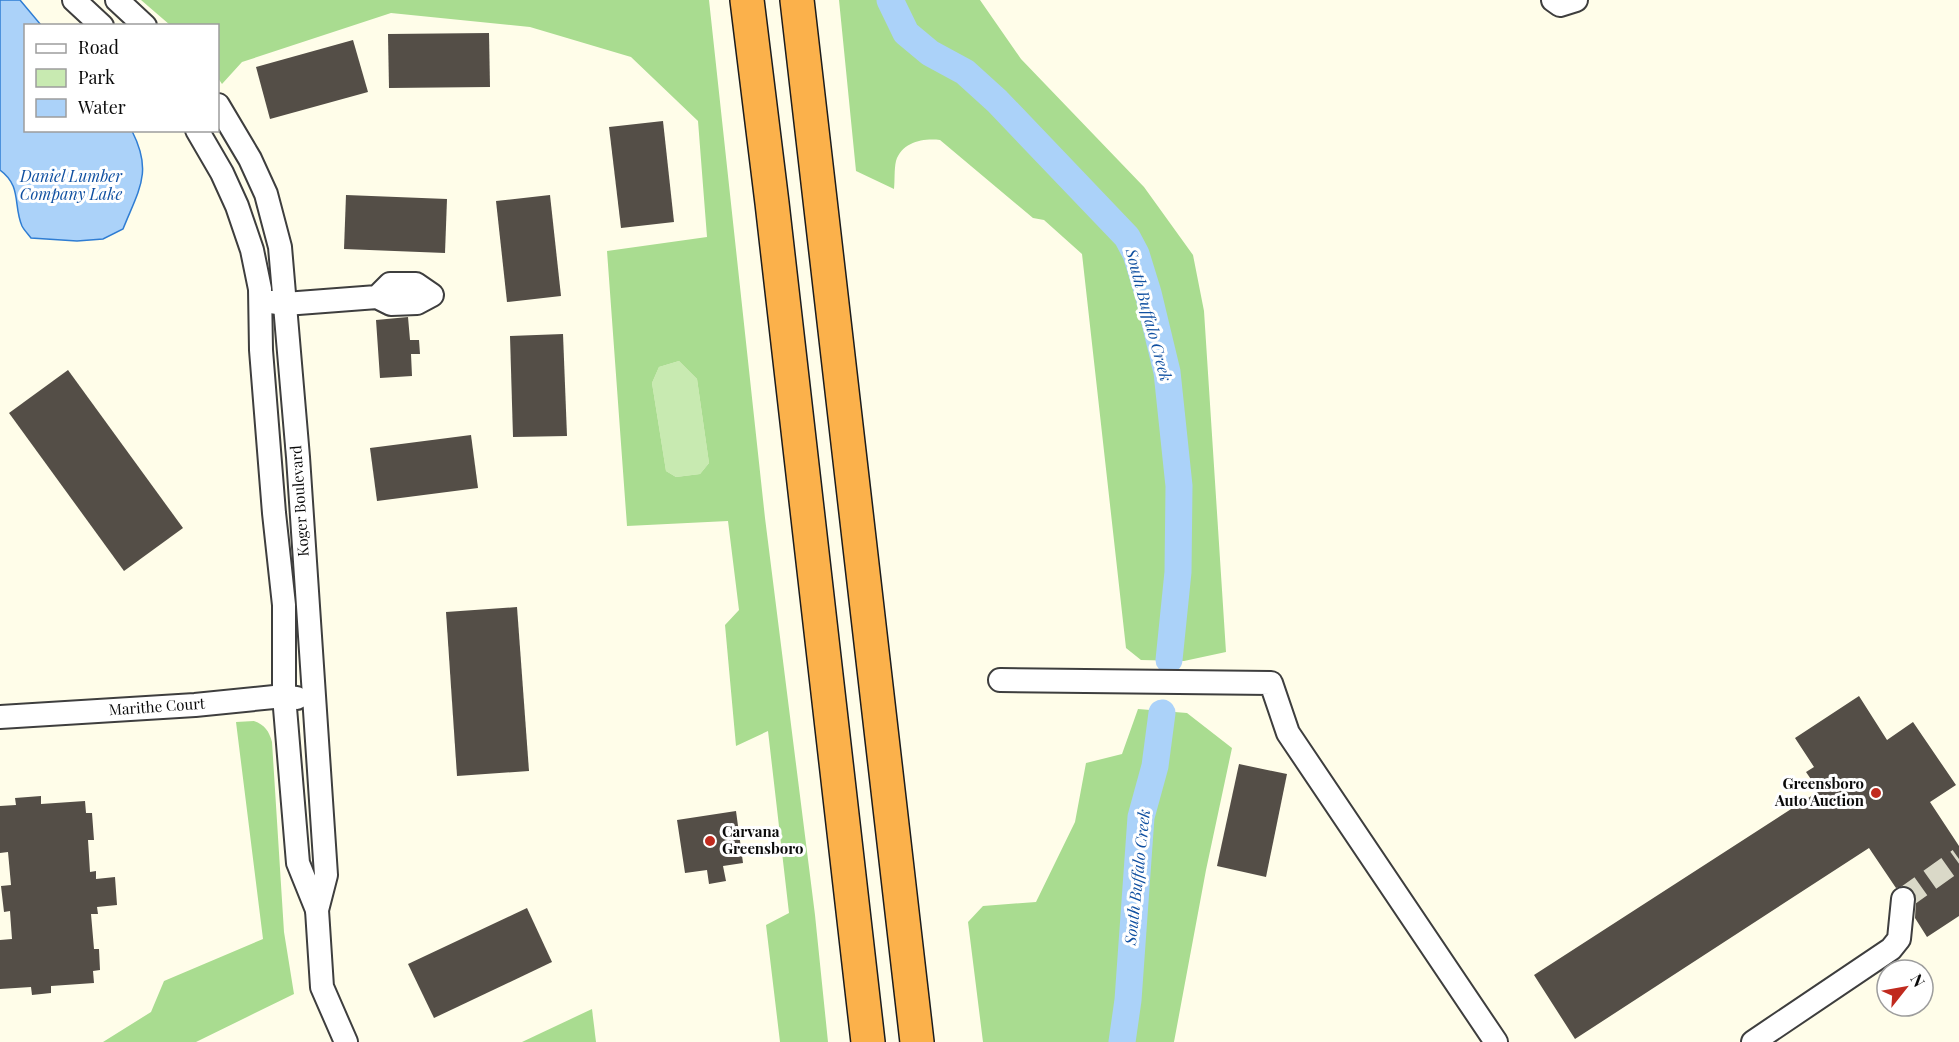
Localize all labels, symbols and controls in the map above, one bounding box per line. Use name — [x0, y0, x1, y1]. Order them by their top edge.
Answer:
legend — [24, 24, 219, 132]
text: Road — [78, 35, 119, 59]
text: Park — [78, 65, 115, 89]
text: Water — [77, 95, 126, 119]
water label: Daniel Lumber Company Lake — [19, 165, 123, 204]
water label: South Buffalo Creek — [1121, 245, 1177, 384]
street label: Koger Boulevard — [285, 445, 313, 557]
street label: Marithe Court — [108, 693, 206, 719]
place label: Greensboro Auto Auction — [1774, 773, 1865, 810]
marker: Greensboro Auto Auction — [1869, 786, 1883, 800]
water label: South Buffalo Creek — [1119, 808, 1154, 947]
place label: Carvana Greensboro — [722, 821, 804, 858]
marker: Carvana Greensboro — [703, 834, 717, 848]
north arrow — [1875, 958, 1935, 1018]
text: N — [1906, 970, 1930, 991]

